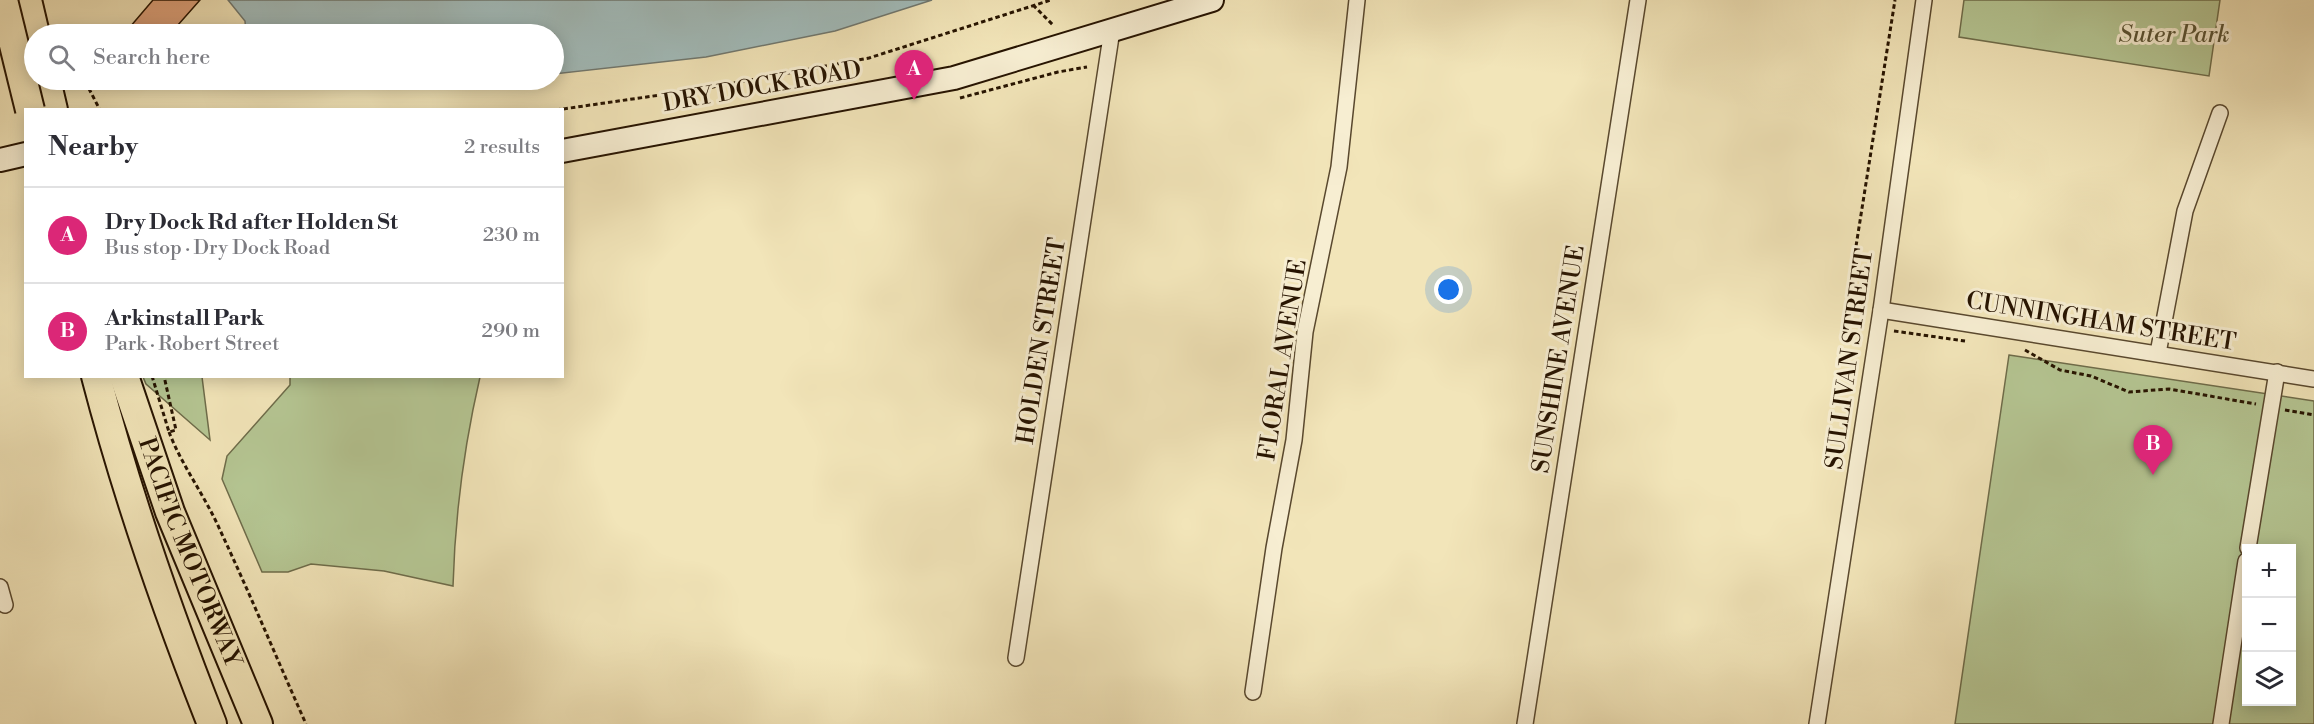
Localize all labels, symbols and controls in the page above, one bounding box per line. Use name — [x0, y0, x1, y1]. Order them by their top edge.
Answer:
park label: Suter Park — [2119, 20, 2229, 50]
search box — [24, 24, 564, 90]
icon: search — [45, 41, 78, 74]
text: Search here — [93, 44, 210, 71]
pin: A — [894, 51, 934, 100]
street label: DRY DOCK ROAD — [660, 55, 864, 119]
text: Nearby — [48, 131, 138, 163]
text: 2 results — [464, 135, 540, 160]
text: Dry Dock Rd after Holden St — [105, 209, 398, 236]
text: A — [60, 223, 75, 248]
text: 230 m — [483, 223, 540, 248]
text: Bus stop · Dry Dock Road — [105, 236, 330, 261]
street label: HOLDEN STREET — [1011, 236, 1073, 446]
street label: SUNSHINE AVENUE — [1526, 243, 1592, 475]
street label: SULLIVAN STREET — [1820, 246, 1880, 471]
street label: FLORAL AVENUE — [1252, 257, 1314, 463]
your location — [1434, 275, 1463, 304]
street label: CUNNINGHAM STREET — [1964, 286, 2238, 358]
text: Arkinstall Park — [105, 305, 264, 332]
text: B — [60, 319, 75, 344]
text: 290 m — [482, 319, 540, 344]
text: Park · Robert Street — [105, 332, 279, 357]
pin: B — [2134, 426, 2172, 475]
street label: PACIFIC MOTORWAY — [131, 434, 248, 673]
map controls — [2242, 544, 2296, 706]
button: + — [2242, 544, 2296, 598]
button: − — [2242, 598, 2296, 652]
button: layers — [2242, 652, 2296, 706]

